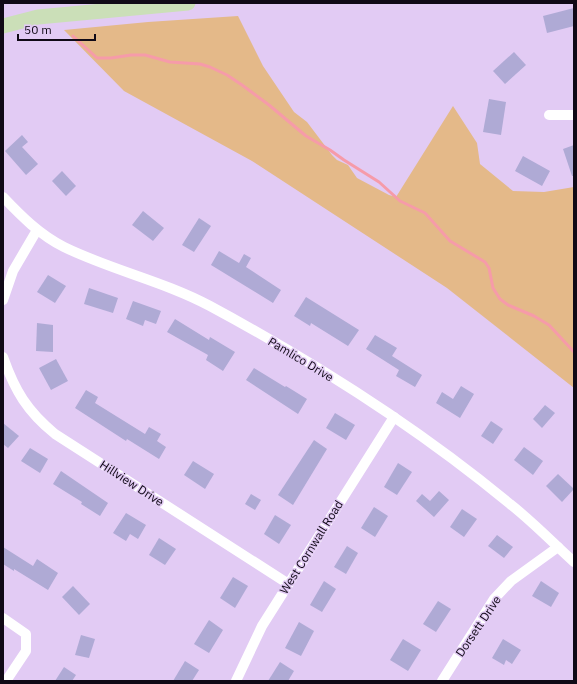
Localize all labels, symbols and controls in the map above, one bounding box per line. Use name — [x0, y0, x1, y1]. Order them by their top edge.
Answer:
scale bar — [18, 16, 95, 42]
text: 50 m — [24, 22, 52, 37]
street label: Pamlico Drive — [266, 334, 337, 385]
street label: Hillview Drive — [97, 457, 167, 509]
street label: West Cornwall Road — [276, 497, 346, 597]
street label: Dorsett Drive — [452, 592, 504, 659]

